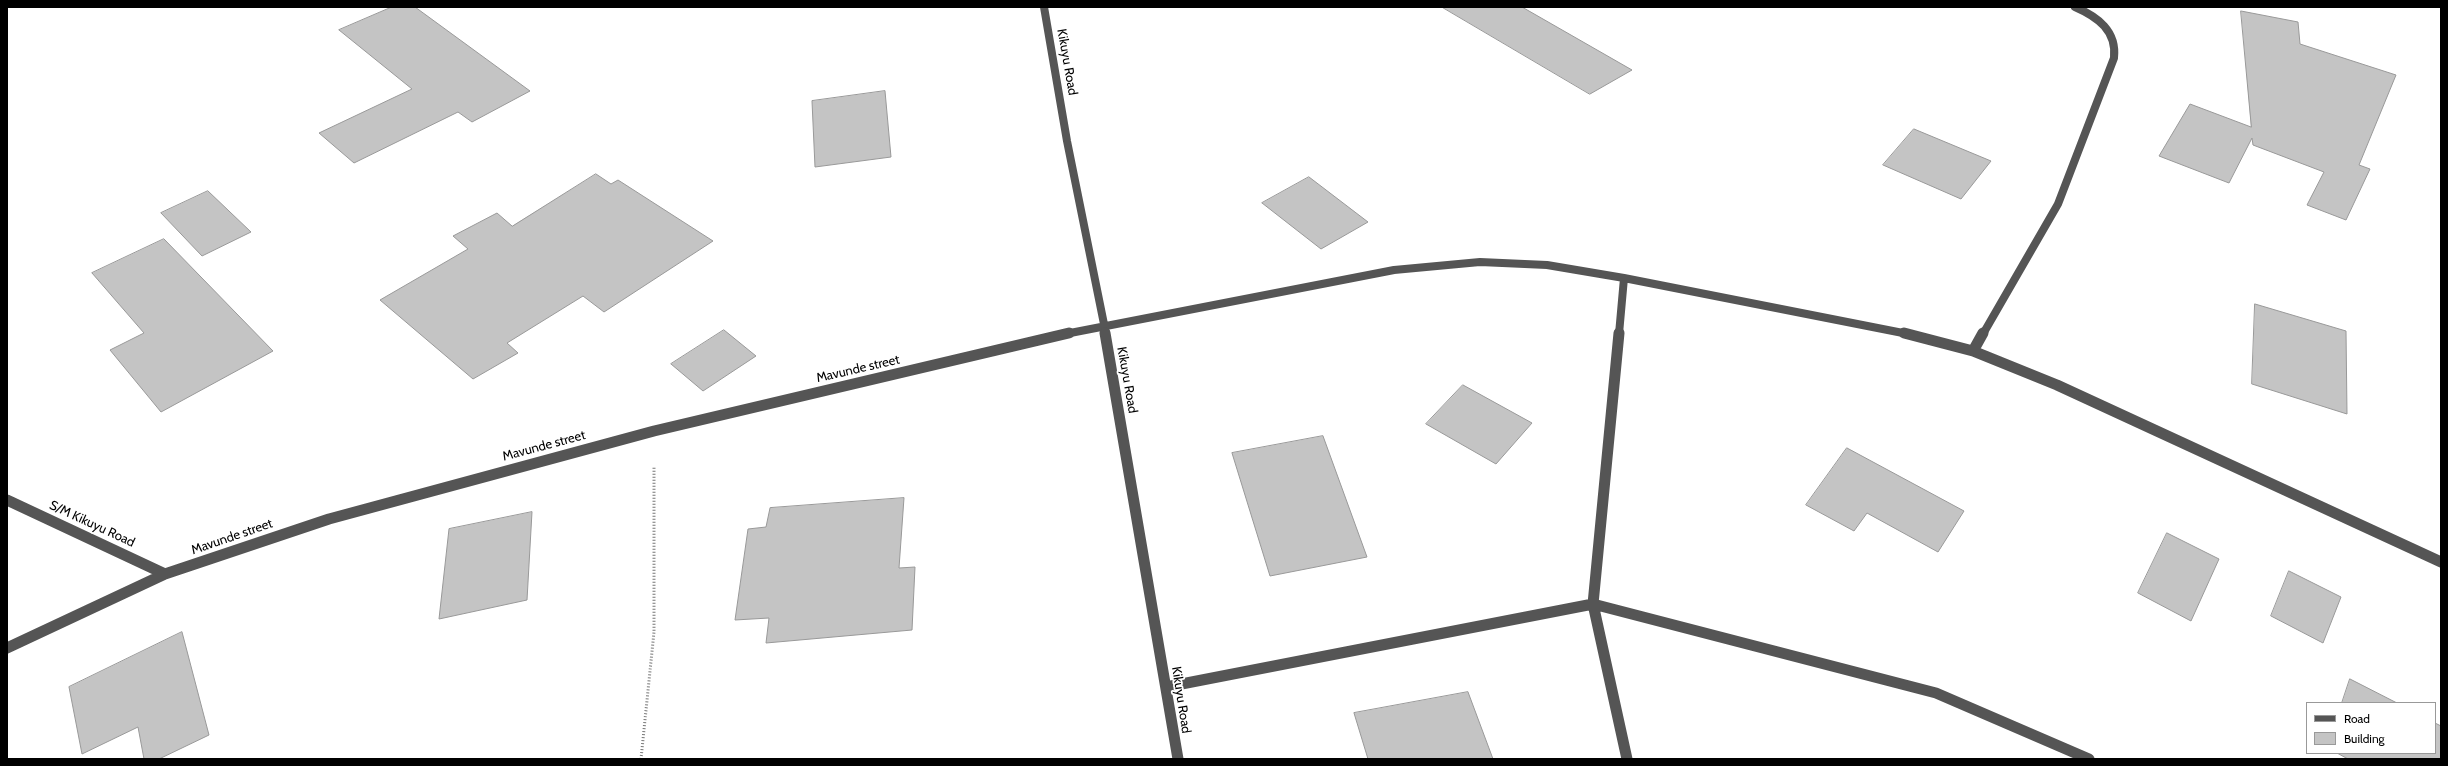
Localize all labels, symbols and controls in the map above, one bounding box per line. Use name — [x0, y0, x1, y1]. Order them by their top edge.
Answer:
street label: Kikuyu Road — [1053, 27, 1081, 97]
street label: Kikuyu Road — [1113, 345, 1141, 415]
street label: Mavunde street — [815, 352, 901, 386]
street label: Mavunde street — [501, 427, 587, 465]
street label: S/M Kikuyu Road — [47, 497, 137, 551]
street label: Mavunde street — [189, 516, 275, 558]
street label: Kikuyu Road — [1168, 665, 1194, 735]
legend — [2306, 702, 2436, 754]
text: Road — [2344, 711, 2370, 726]
text: Building — [2344, 731, 2385, 746]

